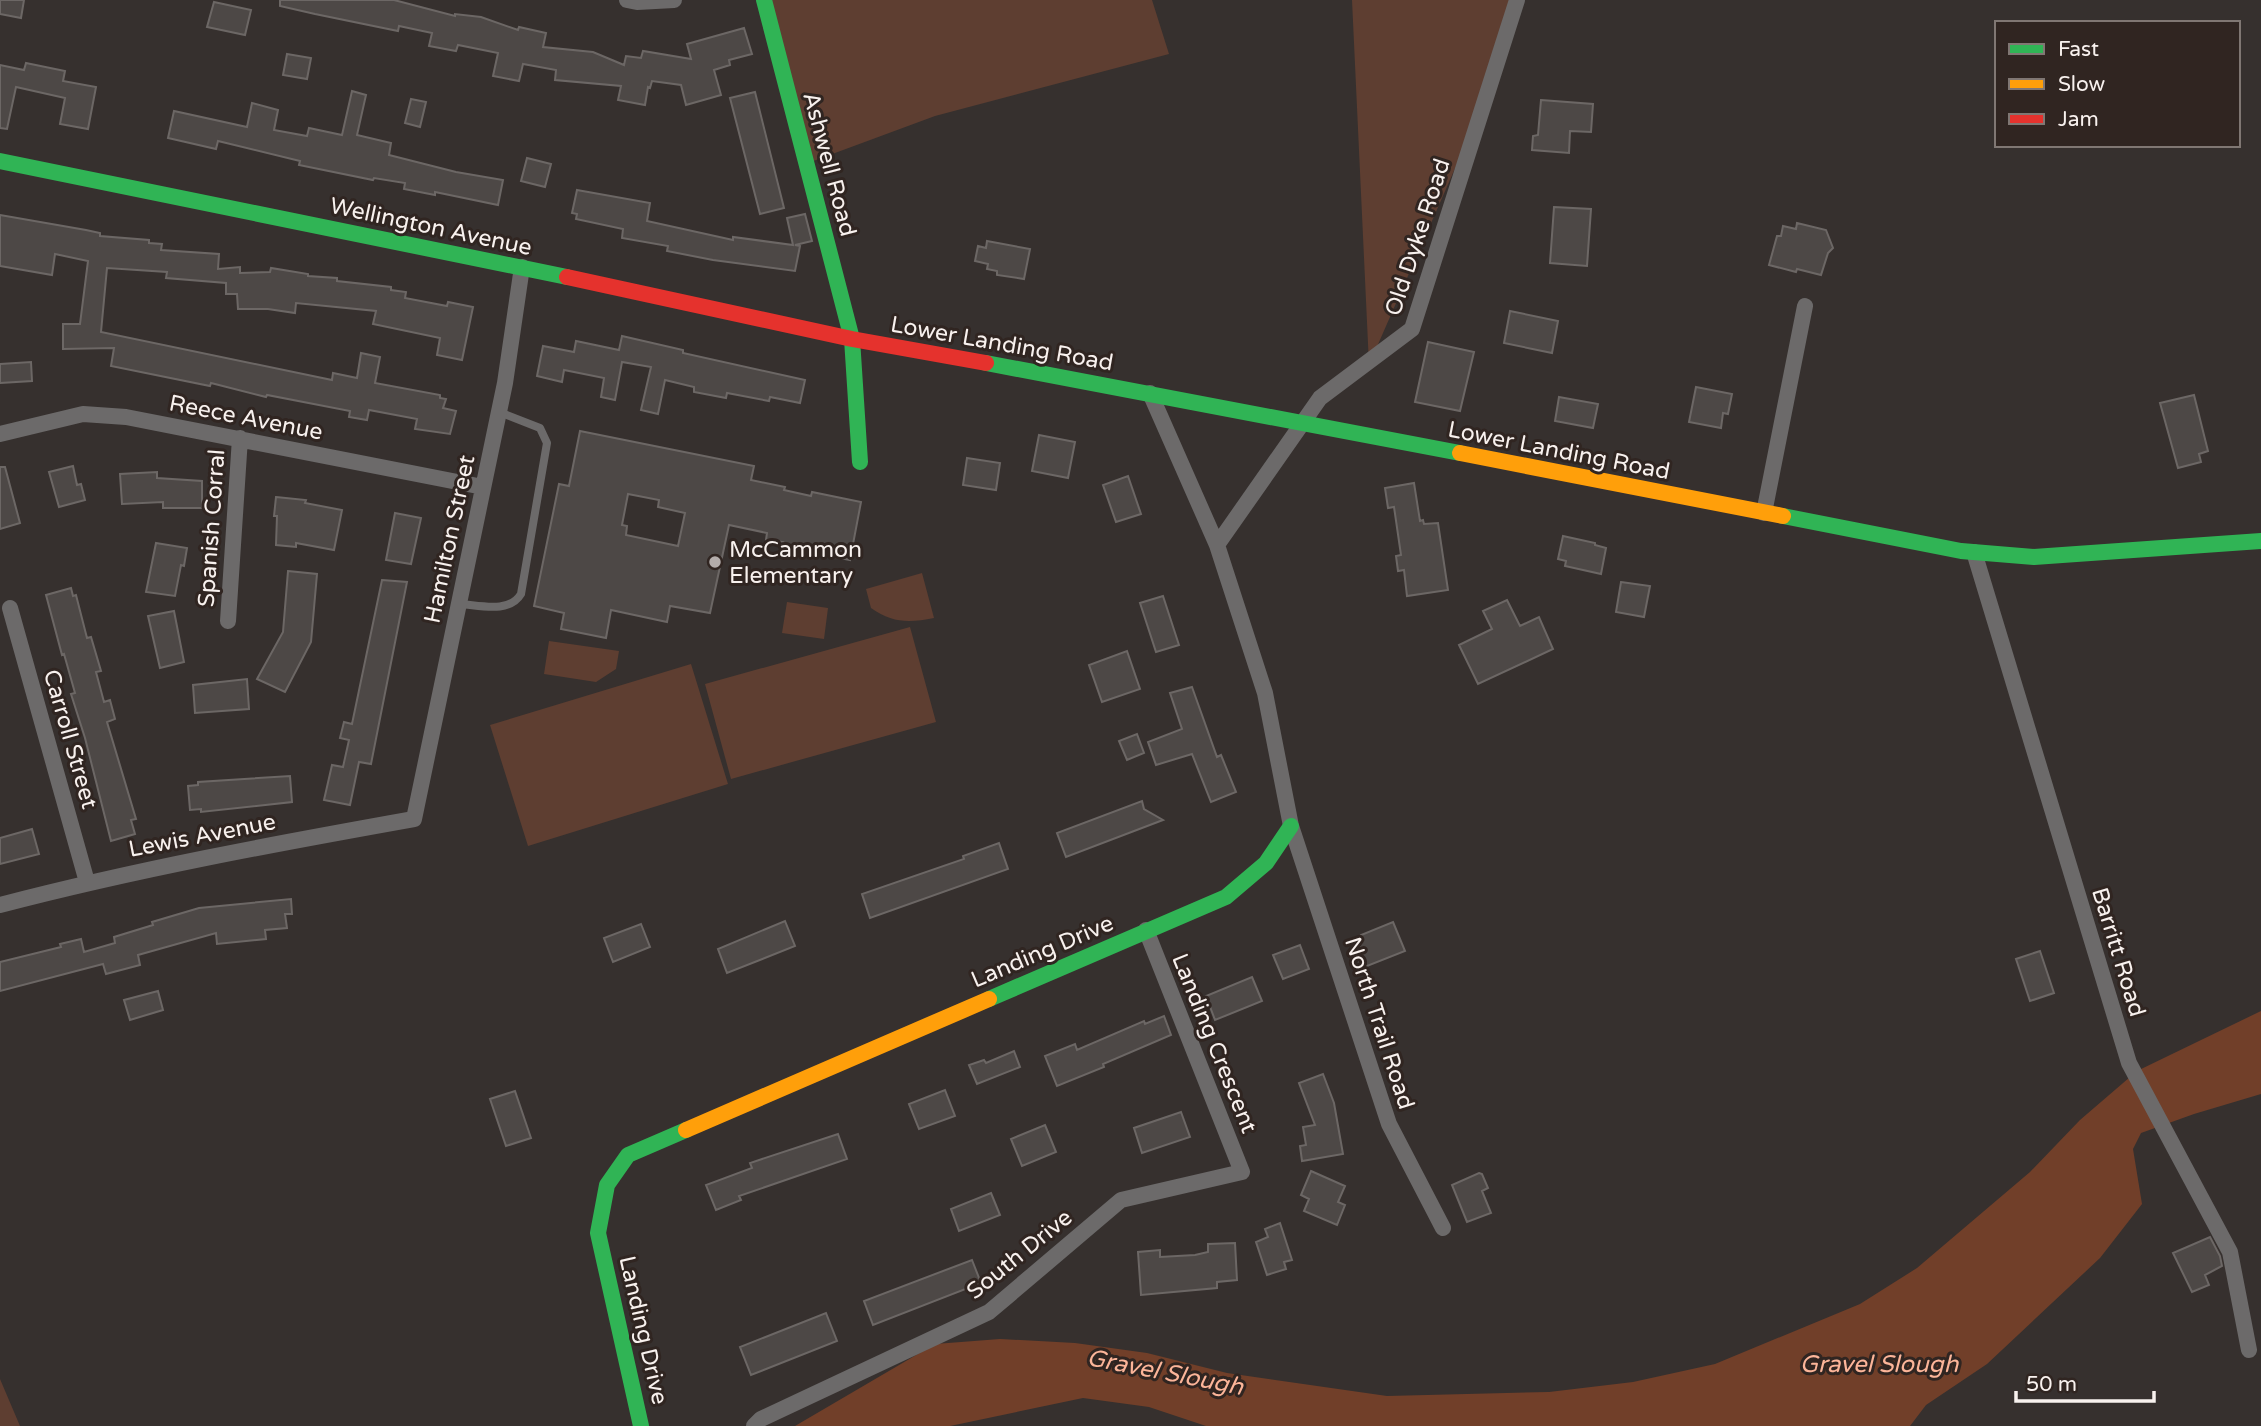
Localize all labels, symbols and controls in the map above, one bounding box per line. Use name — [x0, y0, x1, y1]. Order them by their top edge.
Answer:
legend — [1995, 21, 2240, 147]
text: Fast — [2058, 37, 2099, 62]
text: Slow — [2058, 72, 2106, 97]
street label: Ashwell Road — [796, 89, 862, 240]
text: Jam — [2058, 107, 2099, 132]
street label: Old Dyke Road — [1379, 155, 1457, 319]
street label: Wellington Avenue — [327, 192, 534, 262]
street label: Lower Landing Road — [888, 311, 1115, 377]
street label: Reece Avenue — [167, 389, 325, 447]
street label: Lower Landing Road — [1445, 416, 1672, 486]
street label: Spanish Corral — [193, 448, 231, 608]
street label: Hamilton Street — [418, 452, 482, 626]
place label: McCammon Elementary — [729, 536, 862, 590]
marker: McCammon Elementary — [707, 554, 723, 570]
street label: Carroll Street — [37, 667, 103, 812]
street label: Lewis Avenue — [126, 808, 278, 864]
street label: Barritt Road — [2085, 884, 2151, 1020]
street label: Landing Drive — [967, 909, 1118, 994]
street label: North Trail Road — [1338, 934, 1420, 1113]
street label: Landing Crescent — [1165, 950, 1263, 1137]
street label: South Drive — [961, 1204, 1078, 1306]
street label: Landing Drive — [612, 1253, 674, 1407]
water label: Gravel Slough — [1084, 1343, 1247, 1402]
water label: Gravel Slough — [1800, 1350, 1960, 1379]
scale bar — [2016, 1360, 2154, 1404]
text: 50 m — [2026, 1372, 2077, 1397]

